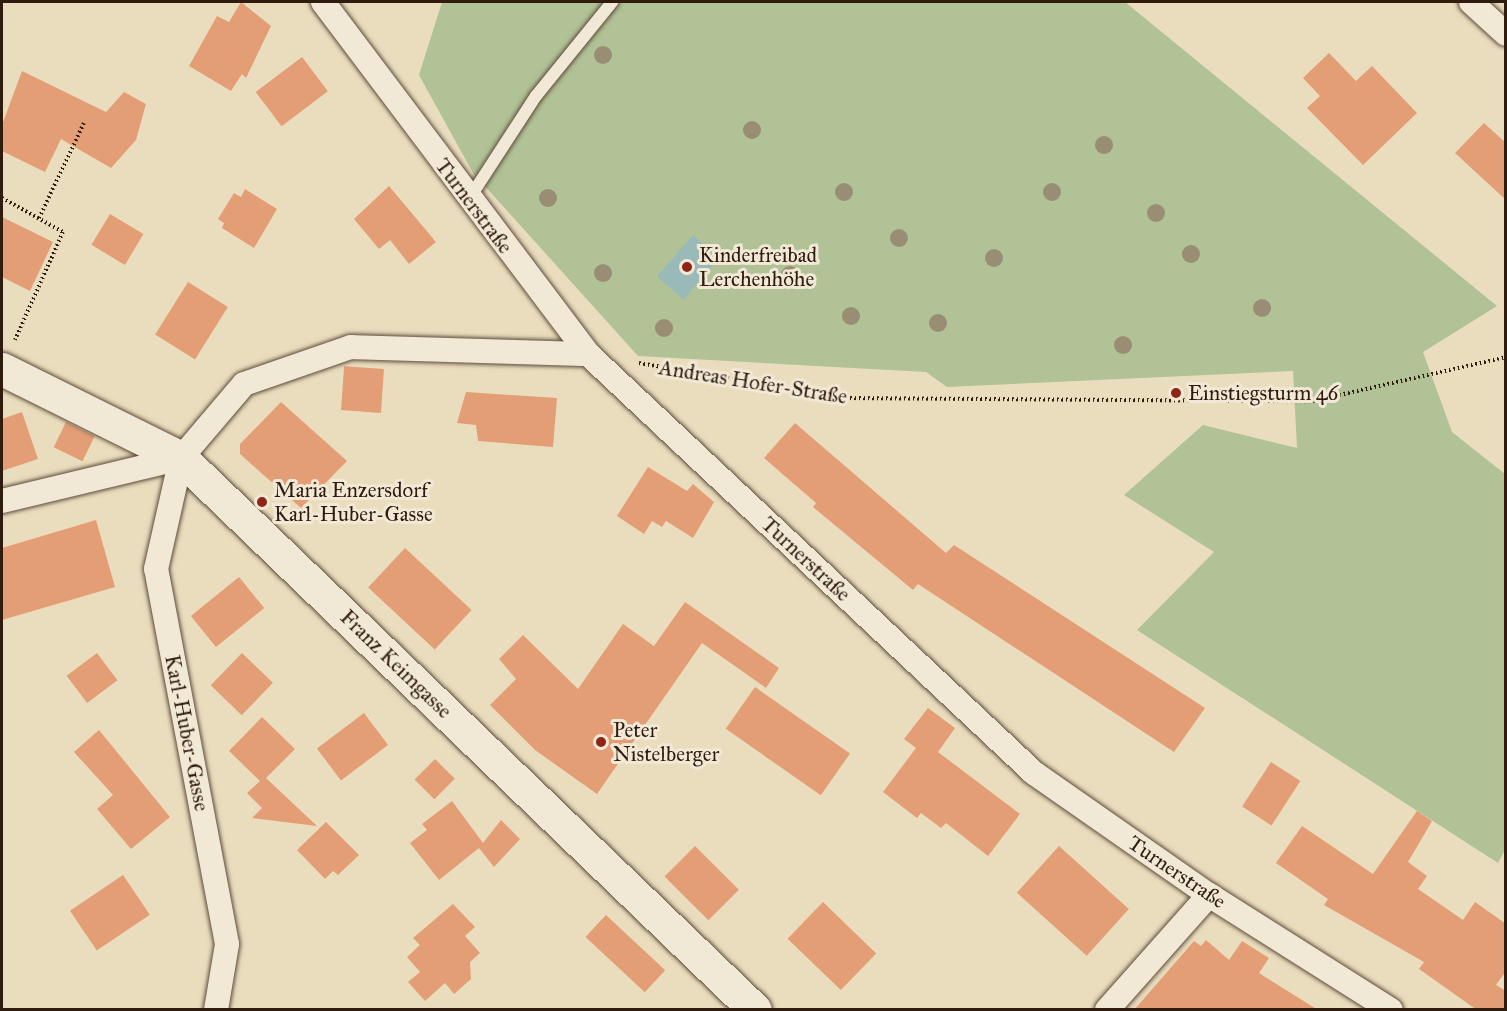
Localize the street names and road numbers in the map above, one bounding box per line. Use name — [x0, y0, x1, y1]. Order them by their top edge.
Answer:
street label: Turnerstraße — [430, 153, 518, 259]
street label: Andreas Hofer-Straße — [657, 355, 849, 409]
street label: Turnerstraße — [756, 511, 856, 607]
street label: Franz Keimgasse — [335, 605, 457, 723]
street label: Karl-Huber-Gasse — [159, 653, 215, 813]
street label: Turnerstraße — [1123, 830, 1231, 914]

